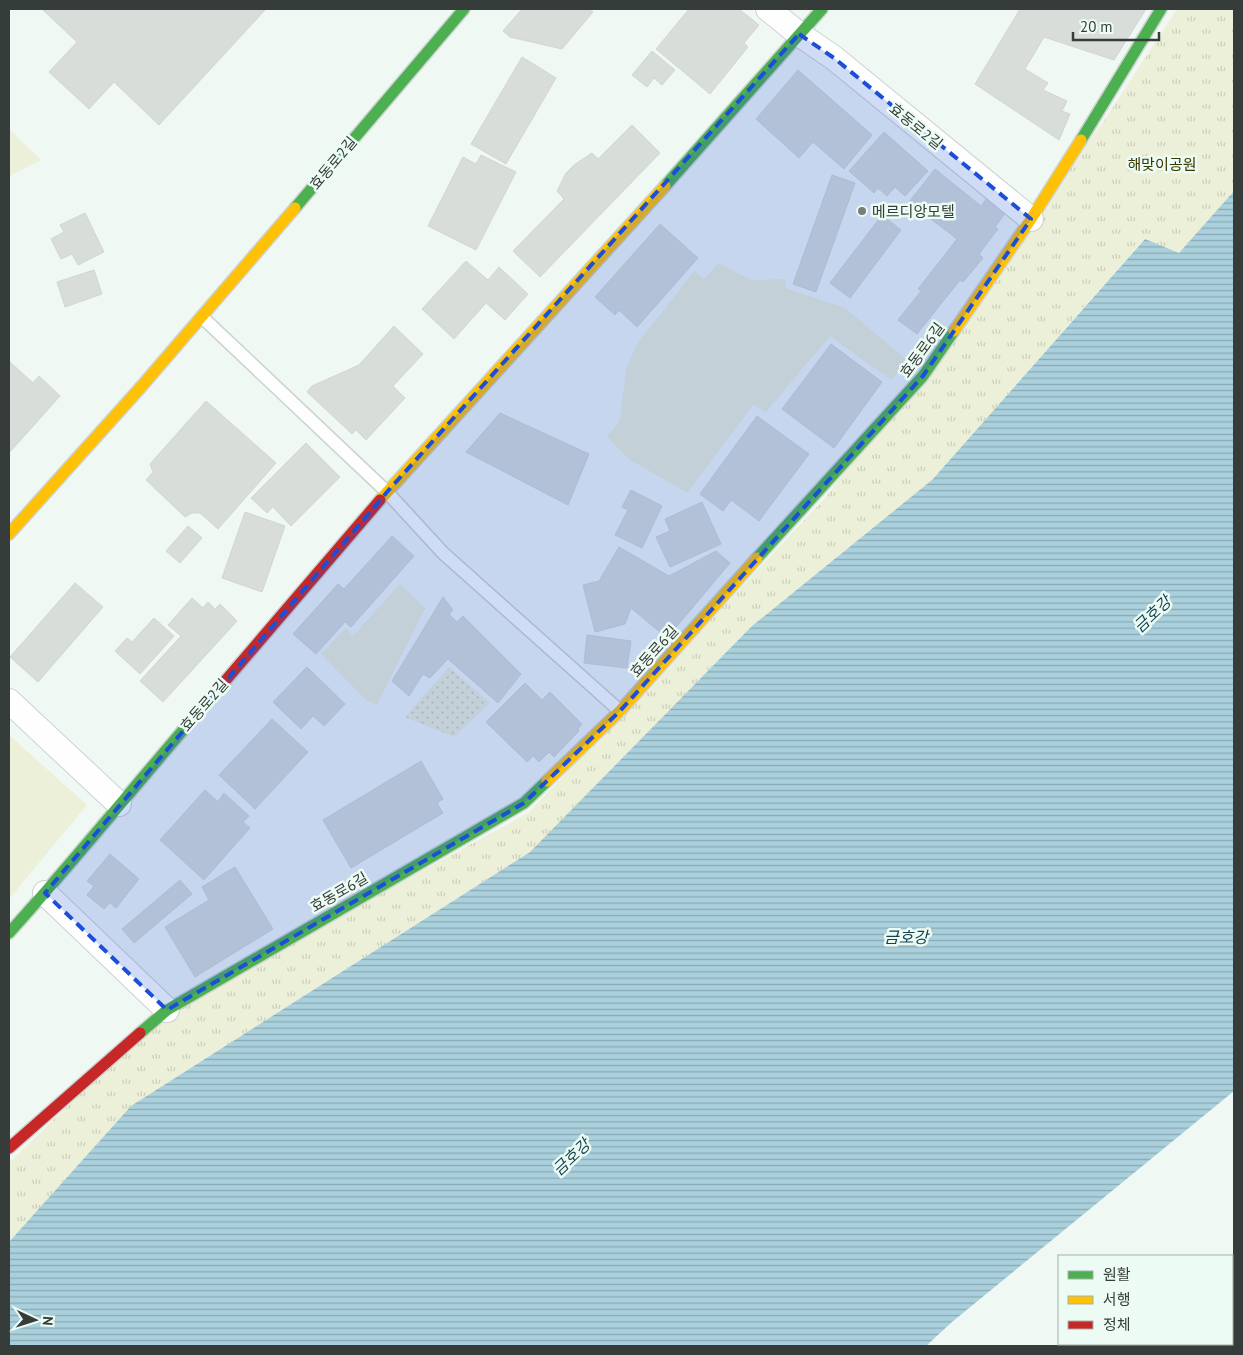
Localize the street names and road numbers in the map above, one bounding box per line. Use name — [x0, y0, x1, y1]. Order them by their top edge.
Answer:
street label: 효동로2길 — [885, 99, 947, 153]
street label: 효동로2길 — [305, 133, 361, 193]
street label: 효동로6길 — [896, 319, 948, 381]
street label: 효동로6길 — [626, 621, 682, 681]
street label: 효동로2길 — [176, 675, 232, 735]
street label: 효동로6길 — [307, 868, 371, 916]

